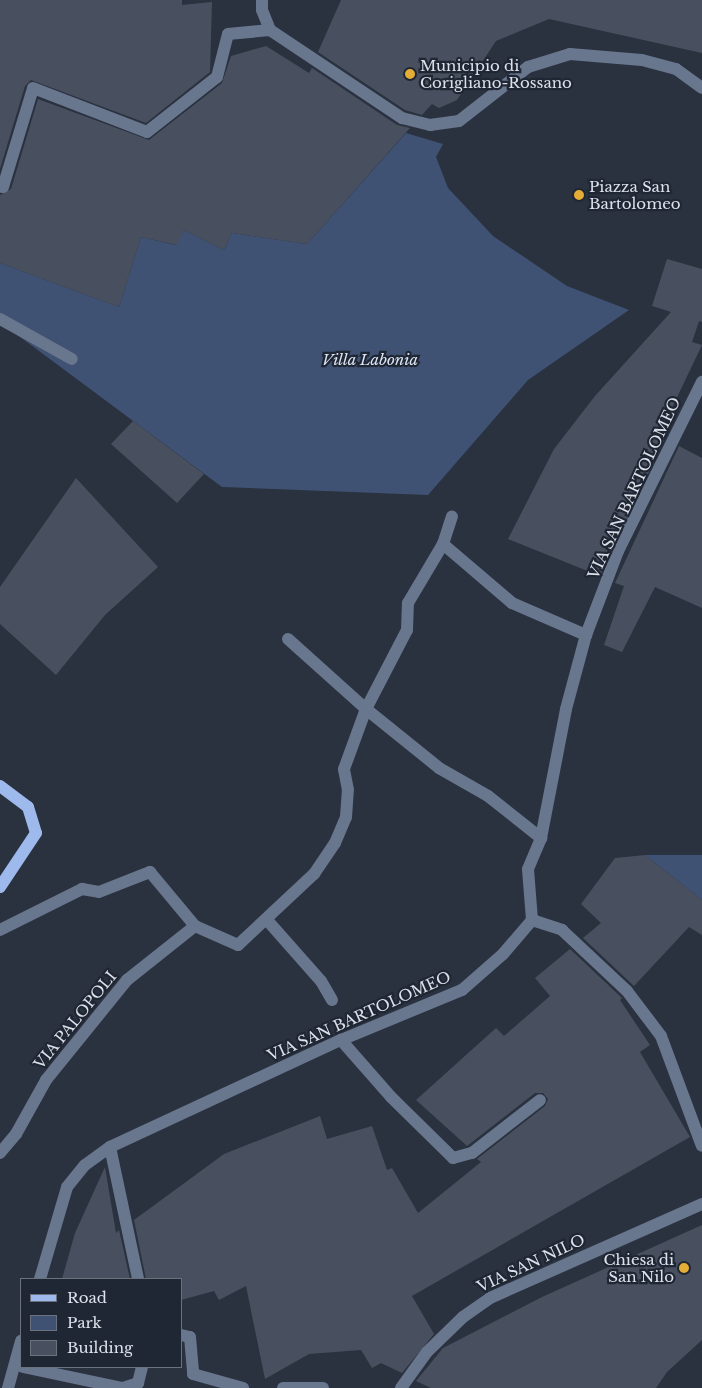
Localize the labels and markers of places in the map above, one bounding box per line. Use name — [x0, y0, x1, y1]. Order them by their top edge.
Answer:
place label: Municipio di Corigliano-Rossano — [420, 56, 572, 91]
marker: Municipio di Corigliano-Rossano — [404, 68, 416, 80]
place label: Piazza San Bartolomeo — [589, 177, 681, 212]
marker: Piazza San Bartolomeo — [573, 189, 585, 201]
place label: Chiesa di San Nilo — [603, 1250, 674, 1285]
marker: Chiesa di San Nilo — [678, 1262, 690, 1274]

